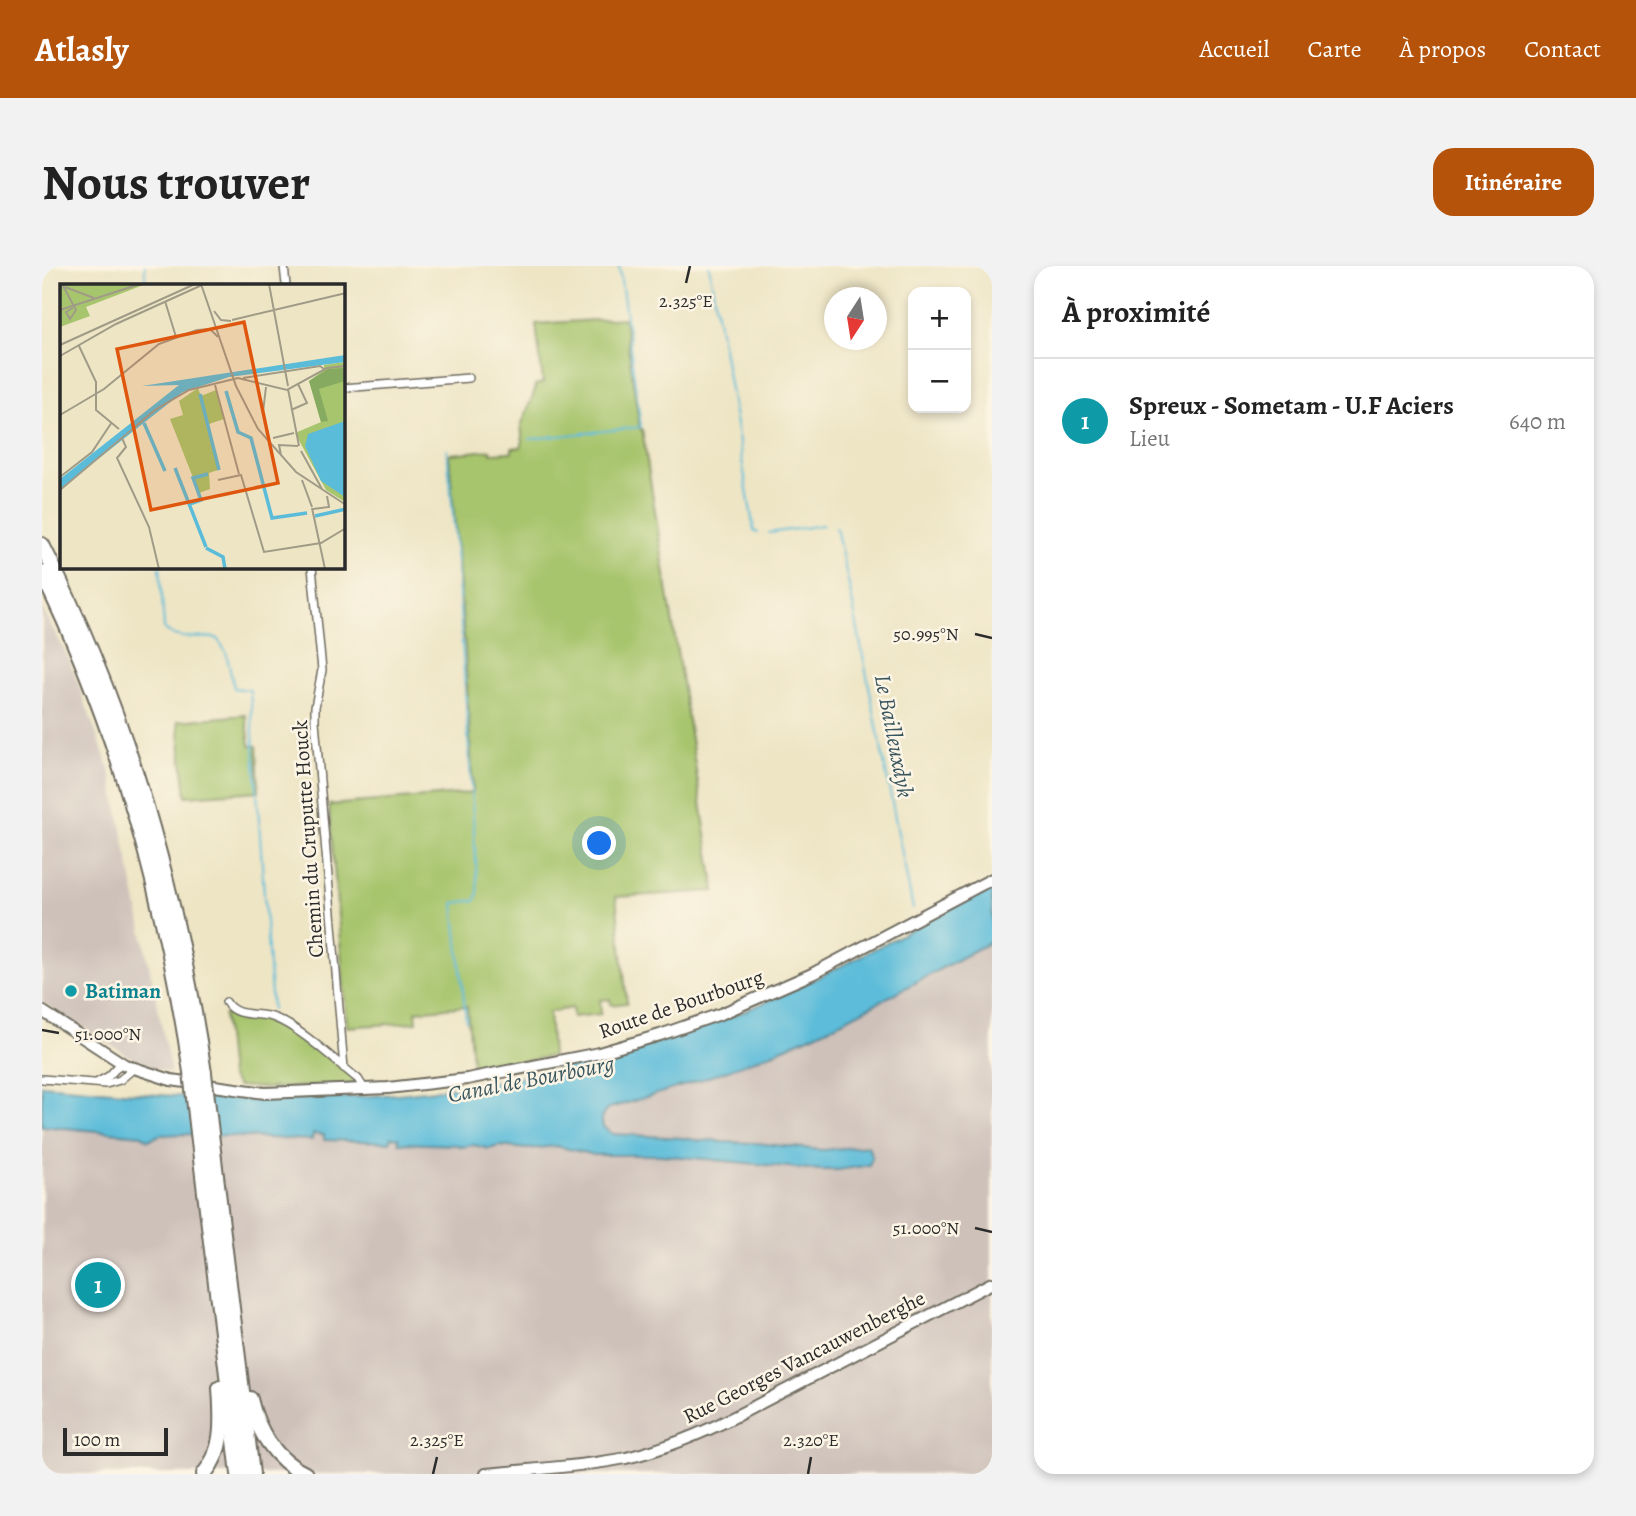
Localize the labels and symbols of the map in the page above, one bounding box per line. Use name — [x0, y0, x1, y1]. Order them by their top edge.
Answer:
inset map — [60, 284, 345, 569]
north arrow — [824, 287, 887, 350]
text: 2.325°E — [659, 289, 713, 313]
text: 50.995°N — [893, 622, 959, 646]
water label: Le Bailleuxdyk — [867, 672, 921, 800]
street label: Chemin du Cruputte Houck — [286, 719, 330, 959]
your location — [582, 826, 616, 860]
street label: Route de Bourbourg — [595, 963, 768, 1045]
place label: Batiman — [85, 977, 161, 1005]
marker: Batiman — [63, 983, 79, 999]
text: 51.000°N — [75, 1022, 141, 1046]
water label: Canal de Bourbourg — [445, 1048, 617, 1110]
text: 51.000°N — [893, 1216, 959, 1240]
pin: 1 — [75, 1259, 121, 1311]
street label: Rue Georges Vancauwenberghe — [678, 1284, 930, 1430]
scale bar — [63, 1425, 168, 1457]
text: 2.325°E — [410, 1428, 464, 1452]
text: 2.320°E — [783, 1428, 839, 1452]

